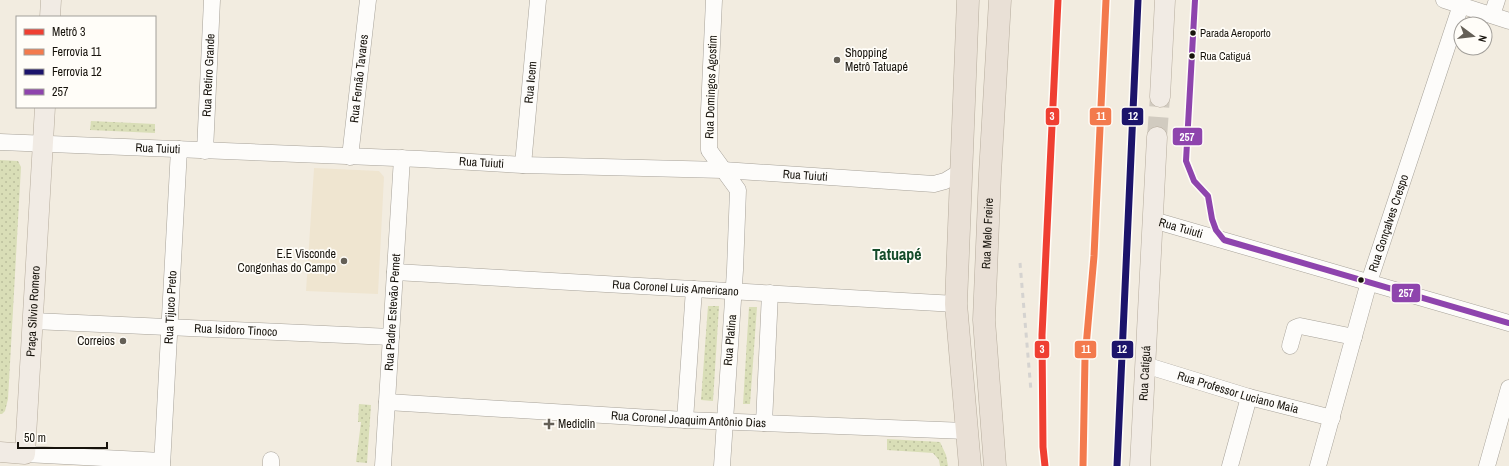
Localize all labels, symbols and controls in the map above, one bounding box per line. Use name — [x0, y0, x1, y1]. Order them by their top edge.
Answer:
legend — [16, 16, 156, 108]
north arrow — [1453, 16, 1493, 56]
text: Metrô 3 — [52, 24, 85, 40]
place label: Parada Aeroporto — [1200, 26, 1271, 40]
marker: Parada Aeroporto — [1188, 28, 1198, 38]
street label: Rua Retiro Grande — [199, 33, 218, 117]
street label: Rua Fernão Tavares — [346, 33, 372, 124]
text: N — [1475, 34, 1490, 44]
street label: Rua Domingos Agostim — [701, 35, 721, 139]
text: Ferrovia 11 — [52, 44, 102, 60]
place label: Shopping Metrô Tatuapé — [845, 45, 908, 75]
place label: Rua Catiguá — [1200, 49, 1251, 63]
marker: Rua Catiguá — [1187, 51, 1197, 61]
marker: Shopping Metrô Tatuapé — [832, 55, 842, 65]
street label: Rua Icem — [521, 61, 540, 104]
text: Ferrovia 12 — [52, 64, 102, 80]
text: 257 — [52, 84, 69, 100]
line badge: 3 — [1045, 107, 1060, 126]
line badge: 11 — [1089, 107, 1112, 126]
line badge: 12 — [1121, 107, 1144, 126]
text: 3 — [1049, 109, 1055, 123]
text: 11 — [1096, 109, 1106, 123]
text: 12 — [1128, 109, 1138, 123]
line badge: 257 — [1172, 127, 1203, 146]
text: 257 — [1179, 130, 1195, 144]
street label: Rua Tuiuti — [135, 139, 181, 157]
street label: Rua Tuiuti — [459, 153, 505, 172]
street label: Rua Tuiuti — [782, 166, 828, 185]
street label: Rua Gonçalves Crespo — [1365, 172, 1412, 274]
street label: Rua Melo Freire — [978, 198, 997, 269]
street label: Rua Tuiuti — [1157, 214, 1205, 242]
district label: Tatuapé — [872, 243, 922, 265]
place label: E.E Visconde Congonhas do Campo — [238, 246, 336, 276]
street label: Rua Padre Estevão Pernet — [381, 253, 404, 371]
marker: E.E Visconde Congonhas do Campo — [339, 256, 349, 266]
street label: Praça Silvio Romero — [23, 265, 44, 357]
street label: Rua Tijuco Preto — [161, 270, 180, 344]
unlabelled marker — [1356, 275, 1366, 285]
street label: Rua Coronel Luis Americano — [612, 276, 739, 300]
line badge: 257 — [1391, 283, 1421, 303]
text: 257 — [1398, 286, 1414, 300]
street label: Rua Platina — [720, 313, 740, 366]
street label: Rua Isidoro Tinoco — [194, 320, 278, 340]
place label: Correios — [77, 333, 115, 349]
marker: Correios — [118, 336, 128, 346]
line badge: 3 — [1034, 340, 1050, 359]
line badge: 11 — [1074, 340, 1097, 359]
line badge: 12 — [1111, 340, 1134, 359]
text: 3 — [1039, 342, 1045, 356]
text: 11 — [1081, 342, 1091, 356]
text: 12 — [1117, 342, 1127, 356]
street label: Rua Catiguá — [1135, 345, 1154, 401]
street label: Rua Professor Luciano Maia — [1175, 367, 1301, 417]
street label: Rua Coronel Joaquim Antônio Dias — [611, 408, 766, 431]
place label: Mediclin — [558, 416, 595, 432]
marker: Mediclin — [543, 418, 555, 430]
scale bar — [18, 424, 107, 450]
text: 50 m — [24, 430, 46, 446]

